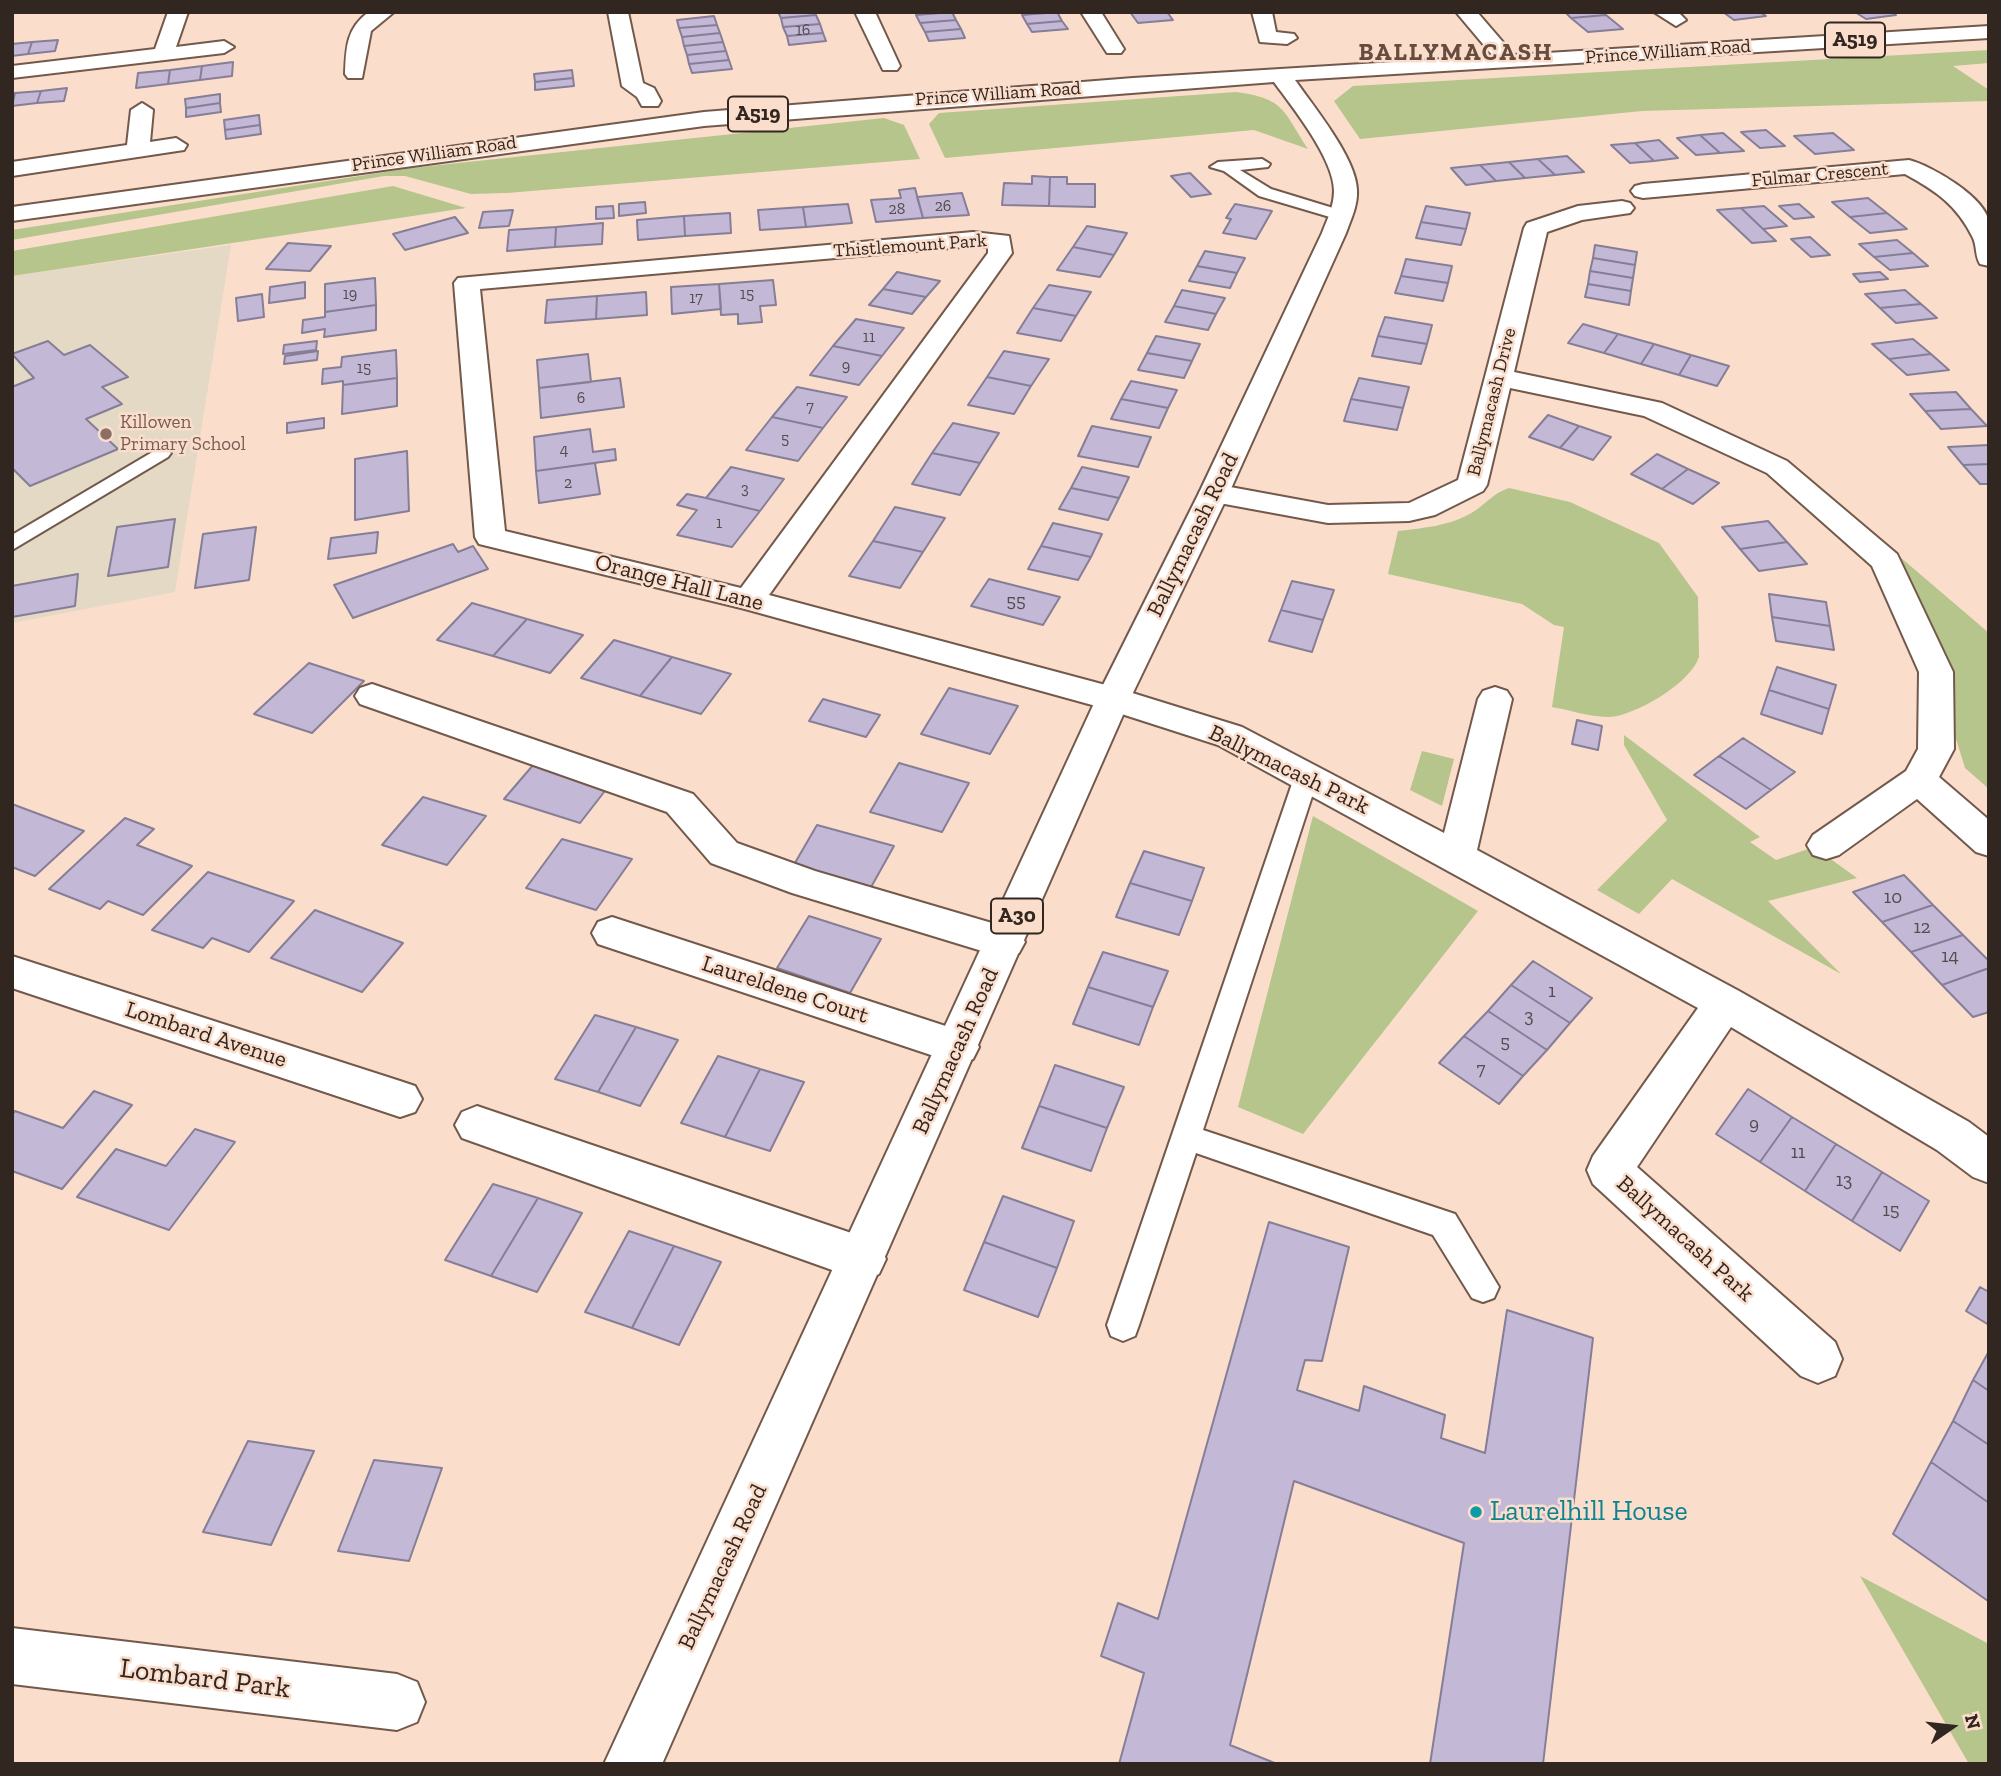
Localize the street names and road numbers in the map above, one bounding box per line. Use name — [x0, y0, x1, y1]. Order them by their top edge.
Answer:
road number: A519 — [1825, 22, 1885, 58]
street label: Prince William Road — [1584, 35, 1752, 69]
street label: Prince William Road — [914, 77, 1082, 111]
road number: A519 — [728, 96, 788, 132]
street label: Prince William Road — [350, 131, 518, 177]
street label: Fulmar Crescent — [1751, 158, 1889, 192]
street label: Thistlemount Park — [832, 229, 988, 263]
street label: Ballymacash Drive — [1463, 326, 1521, 478]
street label: Ballymacash Road — [1141, 449, 1245, 621]
street label: Orange Hall Lane — [592, 549, 766, 617]
street label: Ballymacash Park — [1204, 719, 1374, 821]
road number: A30 — [991, 898, 1043, 934]
street label: Laureldene Court — [698, 950, 872, 1030]
street label: Ballymacash Road — [907, 964, 1005, 1138]
street label: Lombard Avenue — [122, 996, 290, 1074]
street label: Ballymacash Park — [1611, 1170, 1759, 1308]
street label: Ballymacash Road — [673, 1480, 773, 1654]
street label: Lombard Park — [118, 1652, 292, 1706]

